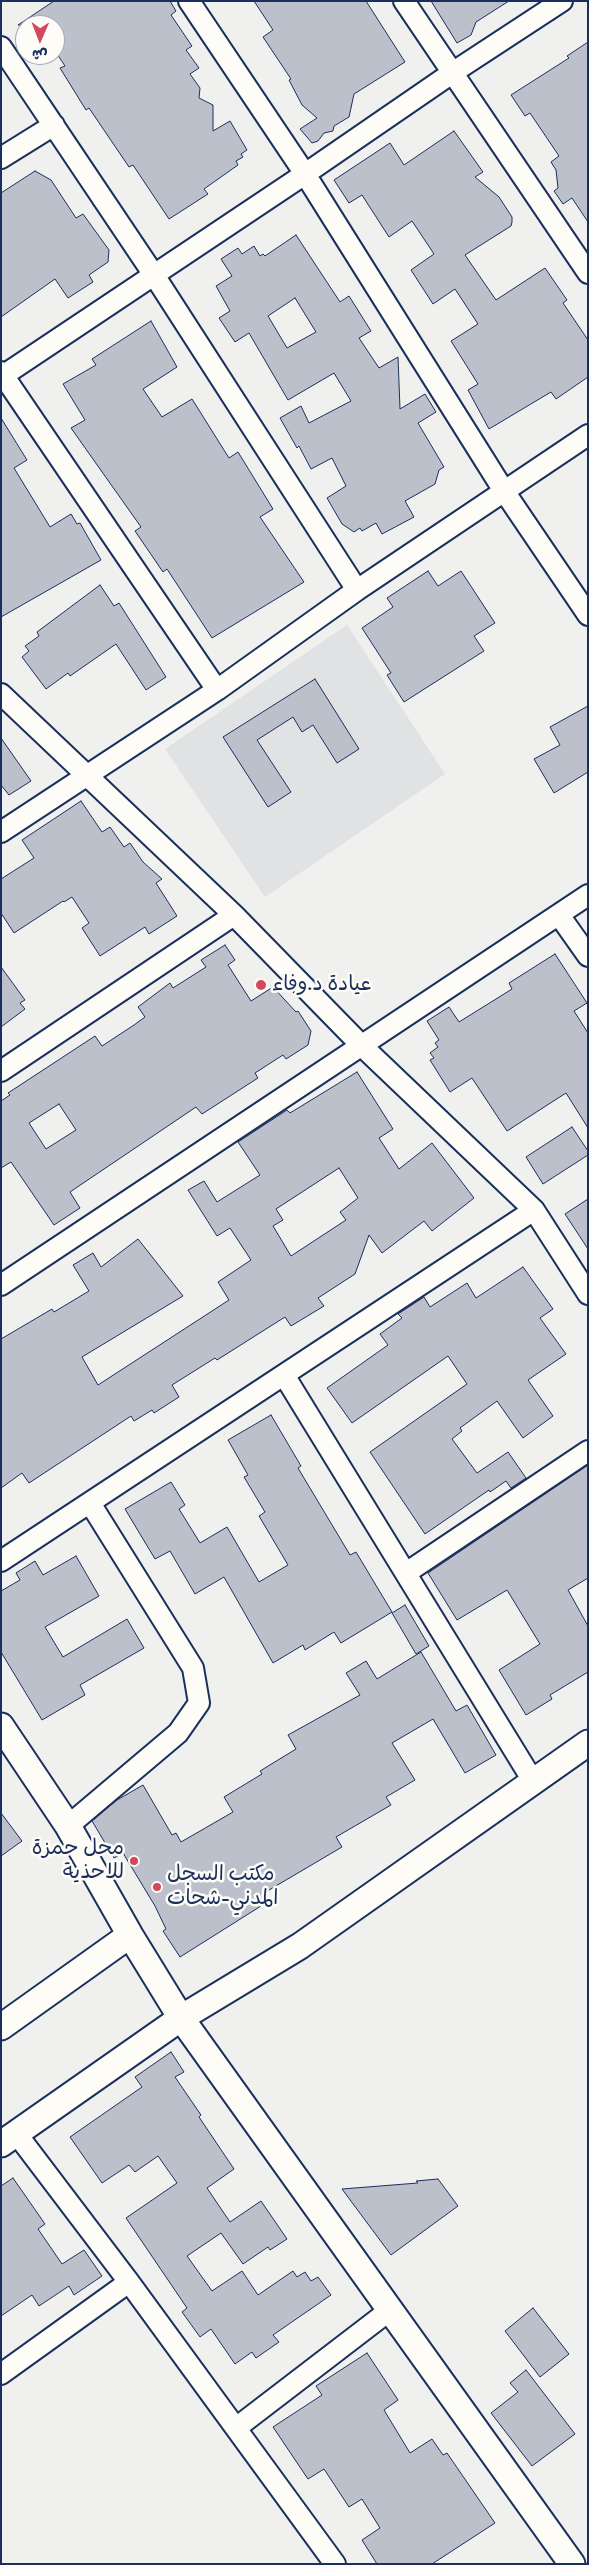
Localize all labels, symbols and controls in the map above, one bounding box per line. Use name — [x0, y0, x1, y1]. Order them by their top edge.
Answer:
north arrow — [15, 15, 65, 65]
text: ش — [32, 46, 48, 63]
place label: عيادة د.وفاء — [272, 972, 372, 998]
marker: عيادة د.وفاء — [254, 978, 268, 992]
place label: محل حمزة للاحذية — [32, 1836, 124, 1886]
marker: محل حمزة للاحذية — [128, 1855, 140, 1867]
place label: مكتب السجل المدني-شحات — [167, 1862, 278, 1912]
marker: مكتب السجل المدني-شحات — [151, 1881, 163, 1893]

